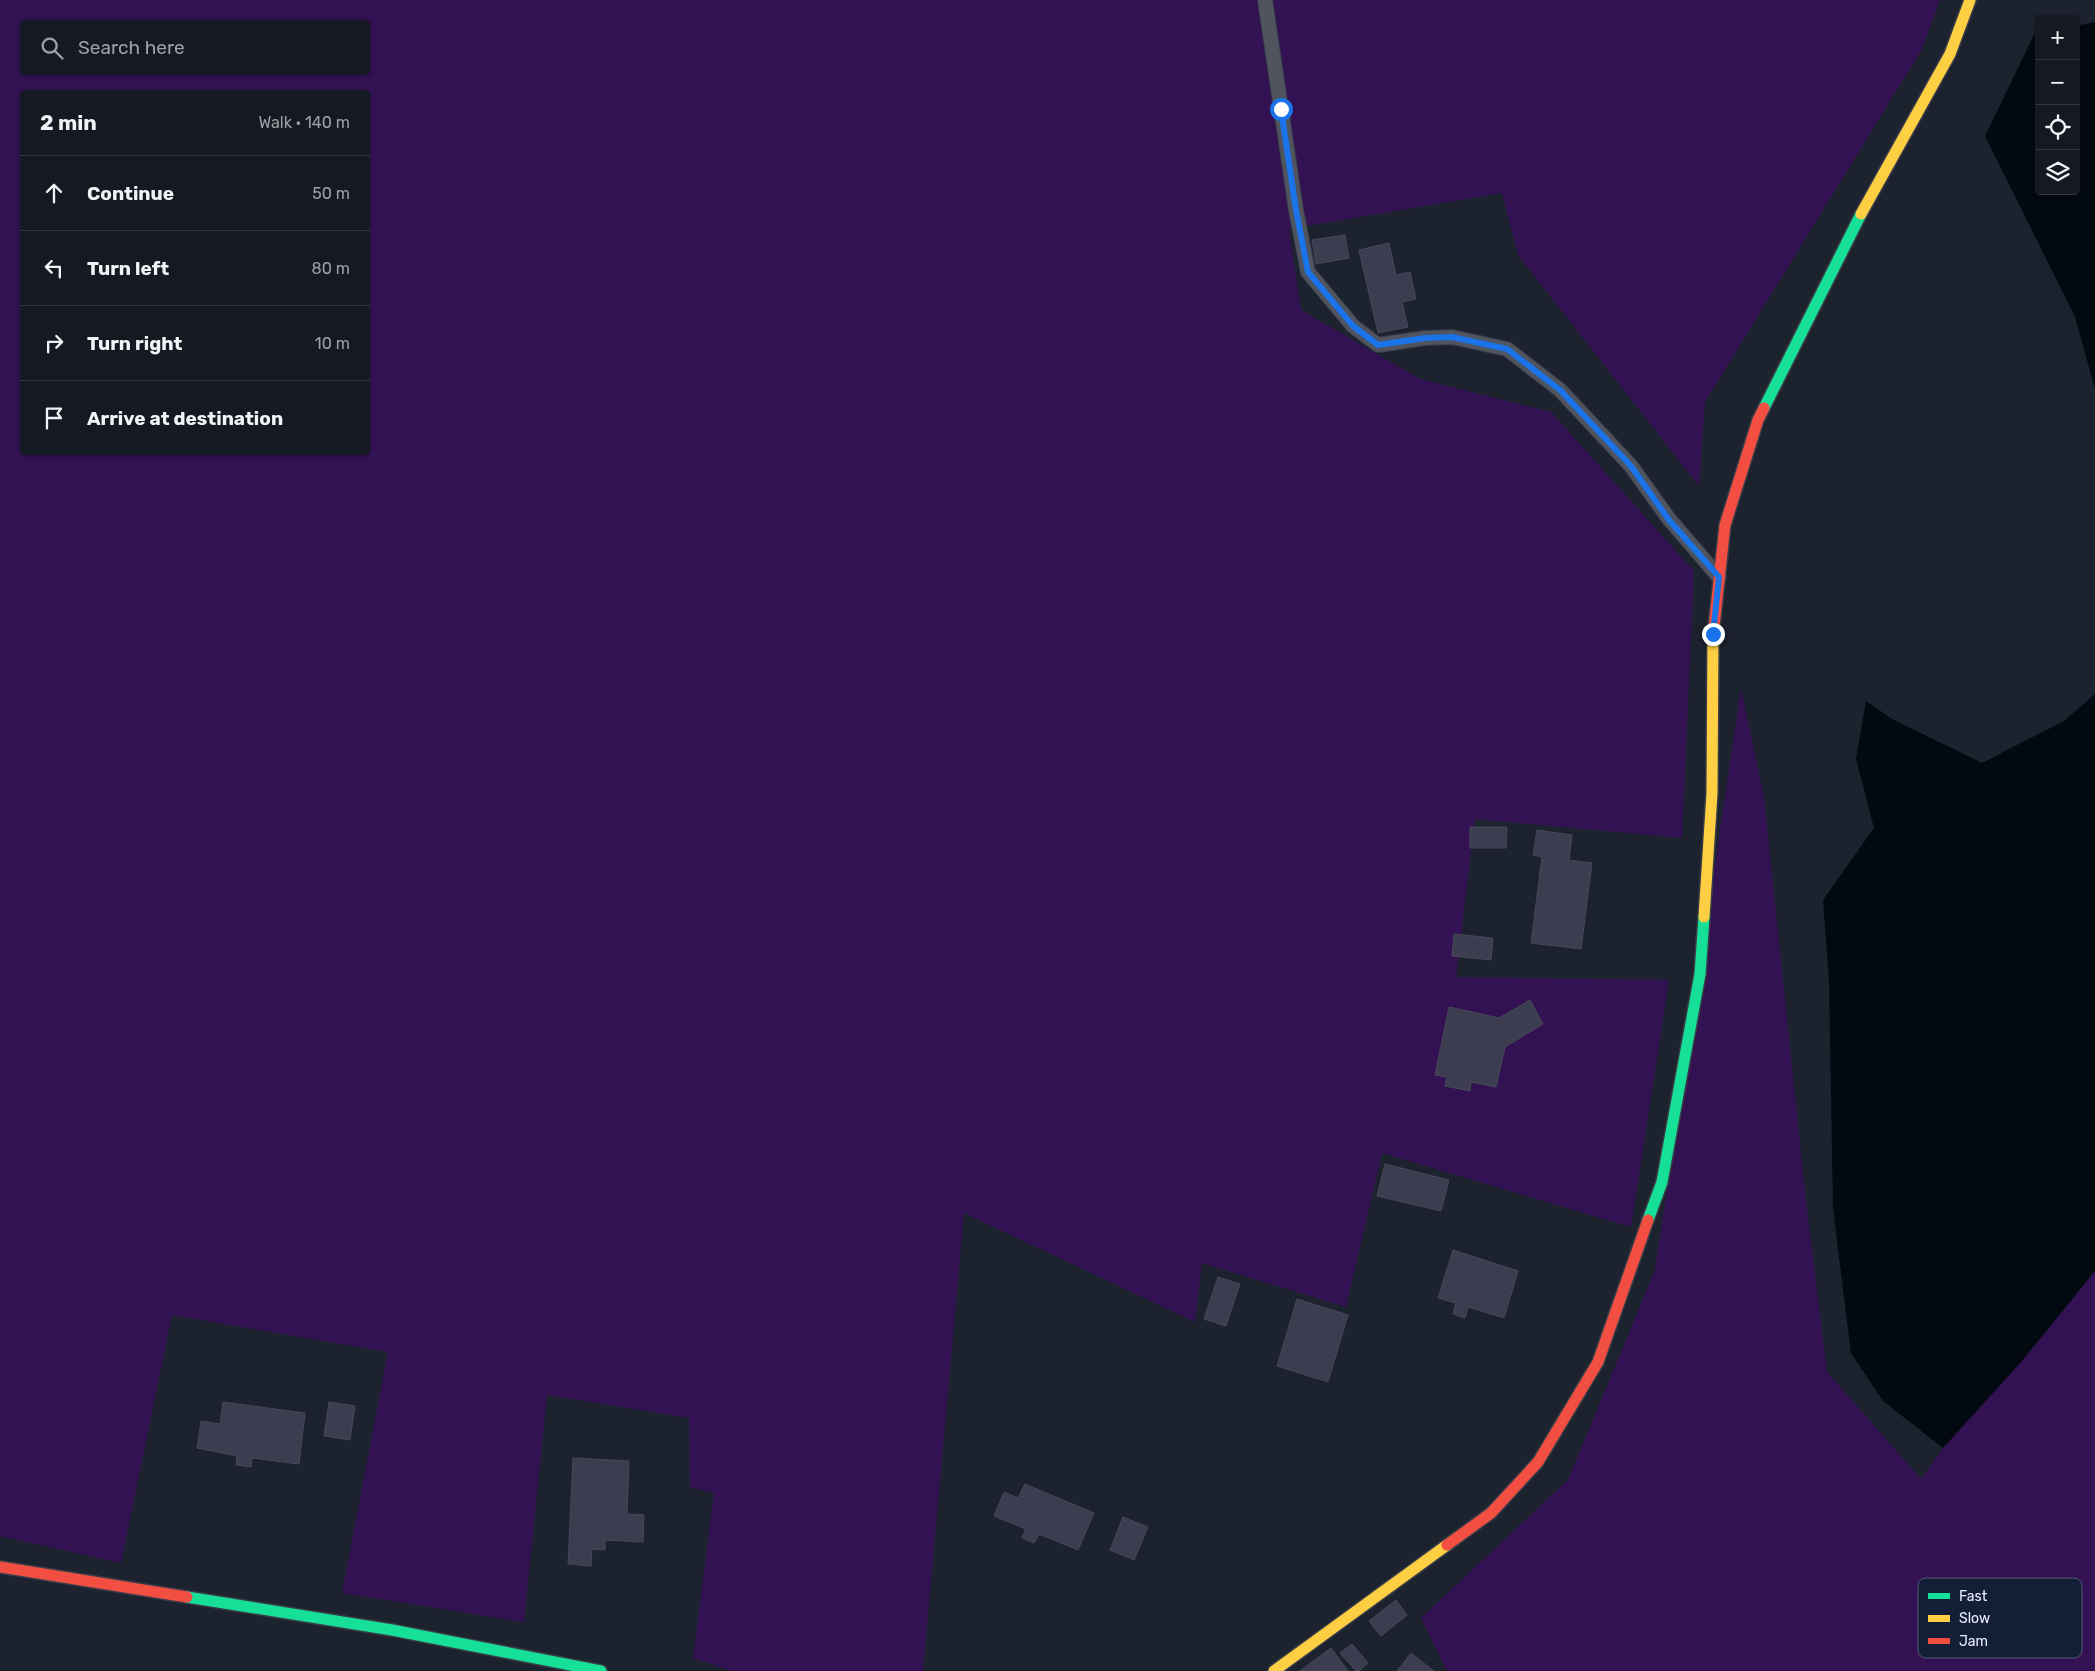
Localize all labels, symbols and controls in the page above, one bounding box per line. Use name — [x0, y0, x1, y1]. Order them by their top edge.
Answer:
map controls — [2035, 15, 2080, 195]
button: + — [2035, 15, 2080, 60]
search box — [20, 20, 370, 75]
icon: search — [38, 34, 66, 62]
text: Search here — [78, 36, 185, 59]
button: − — [2035, 60, 2080, 105]
route start — [1270, 98, 1293, 121]
button: locate — [2035, 105, 2080, 150]
text: 2 min — [40, 110, 97, 135]
text: Walk · 140 m — [259, 113, 350, 132]
button: layers — [2035, 150, 2080, 195]
icon: ahead — [40, 179, 68, 207]
text: Continue — [87, 182, 174, 205]
text: 50 m — [312, 184, 350, 203]
icon: left — [40, 254, 68, 282]
text: Turn left — [87, 257, 169, 280]
text: 80 m — [312, 259, 350, 278]
icon: right — [40, 329, 68, 357]
text: Turn right — [87, 332, 182, 355]
text: 10 m — [315, 334, 350, 353]
icon: arrive — [40, 404, 68, 432]
text: Arrive at destination — [87, 407, 283, 430]
route end — [1702, 623, 1725, 646]
legend — [1918, 1578, 2082, 1658]
text: Fast — [1959, 1588, 1988, 1605]
text: Slow — [1959, 1610, 1990, 1627]
text: Jam — [1959, 1633, 1988, 1650]

